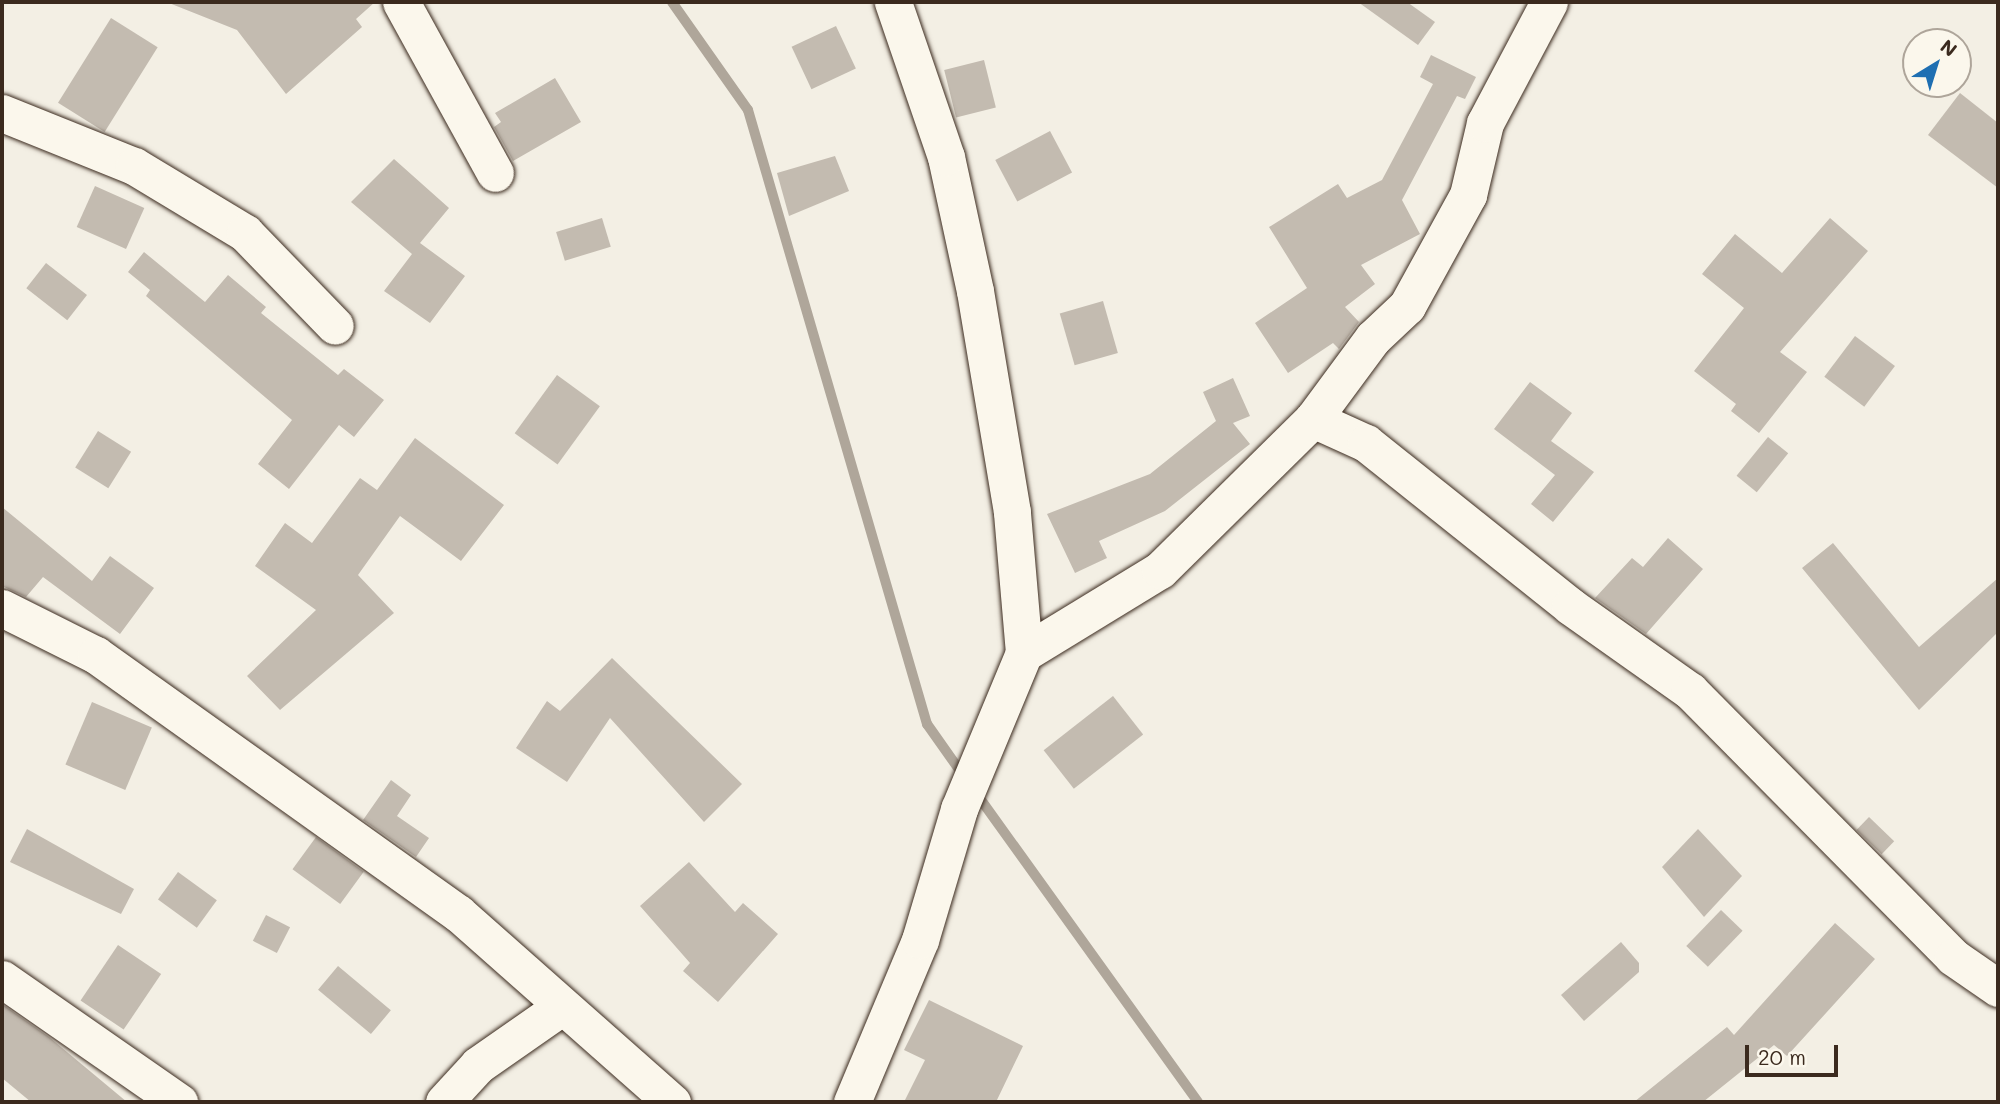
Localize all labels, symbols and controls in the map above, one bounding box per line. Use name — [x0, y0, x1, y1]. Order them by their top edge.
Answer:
north arrow — [1902, 28, 1972, 98]
text: N — [1936, 33, 1962, 62]
scale bar — [1748, 1030, 1841, 1074]
text: 20 m — [1758, 1043, 1806, 1070]

